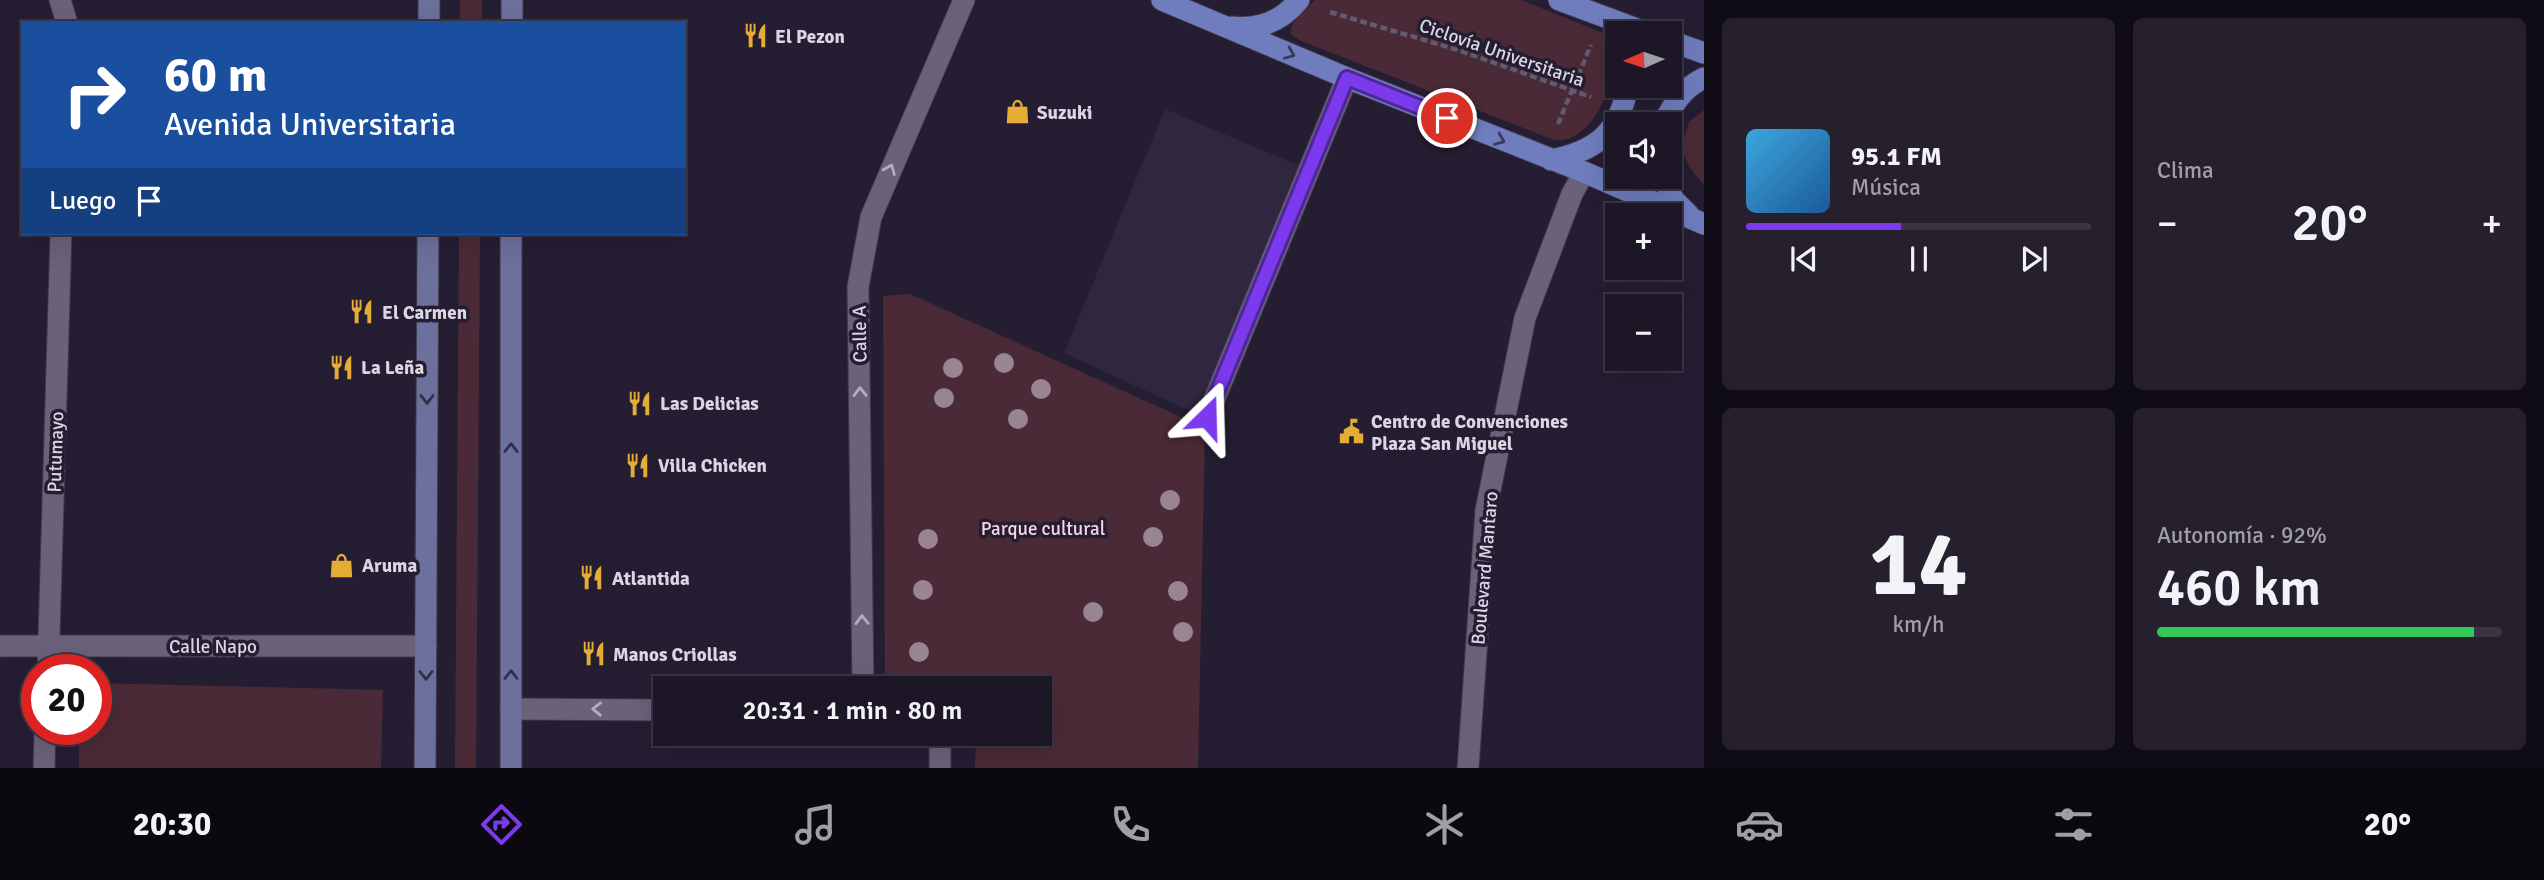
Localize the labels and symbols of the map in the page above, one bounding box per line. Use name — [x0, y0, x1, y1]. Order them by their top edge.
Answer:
street label: Ciclovía Universitaria — [1416, 13, 1587, 92]
north arrow — [1605, 21, 1682, 98]
restaurant icon: El Pezon — [741, 22, 769, 50]
place label: El Pezon — [775, 25, 845, 49]
one-way arrow — [1283, 45, 1295, 59]
pin — [1417, 88, 1477, 148]
shop icon: Suzuki — [1003, 98, 1031, 126]
place label: Suzuki — [1037, 101, 1093, 125]
one-way arrow — [1494, 131, 1506, 145]
one-way arrow — [882, 164, 896, 176]
restaurant icon: El Carmen — [348, 298, 376, 326]
place label: El Carmen — [382, 301, 467, 325]
street label: Calle A — [847, 305, 872, 363]
restaurant icon: La Leña — [327, 353, 355, 381]
place label: La Leña — [361, 356, 424, 380]
position arrow — [1170, 380, 1244, 454]
one-way arrow — [852, 386, 868, 397]
restaurant icon: Las Delicias — [626, 389, 654, 417]
place label: Las Delicias — [660, 392, 759, 416]
one-way arrow — [419, 394, 435, 405]
place label: Centro de Convenciones Plaza San Miguel — [1371, 410, 1568, 456]
street label: Putumayo — [43, 411, 69, 493]
public building icon: Centro de Convenciones Plaza San Miguel — [1337, 418, 1365, 446]
one-way arrow — [503, 442, 519, 453]
restaurant icon: Villa Chicken — [624, 451, 652, 479]
place label: Villa Chicken — [658, 454, 767, 478]
street label: Boulevard Mantaro — [1466, 490, 1504, 646]
park label: Parque cultural — [981, 517, 1105, 541]
shop icon: Aruma — [328, 551, 356, 579]
place label: Aruma — [362, 554, 417, 578]
restaurant icon: Atlantida — [578, 564, 606, 592]
place label: Atlantida — [612, 567, 690, 591]
one-way arrow — [854, 614, 870, 624]
street label: Calle Napo — [169, 635, 257, 659]
restaurant icon: Manos Criollas — [579, 640, 607, 668]
place label: Manos Criollas — [613, 643, 737, 667]
speed limit sign: 20 — [21, 654, 112, 745]
one-way arrow — [418, 670, 433, 681]
one-way arrow — [503, 670, 519, 680]
one-way arrow — [591, 701, 602, 717]

